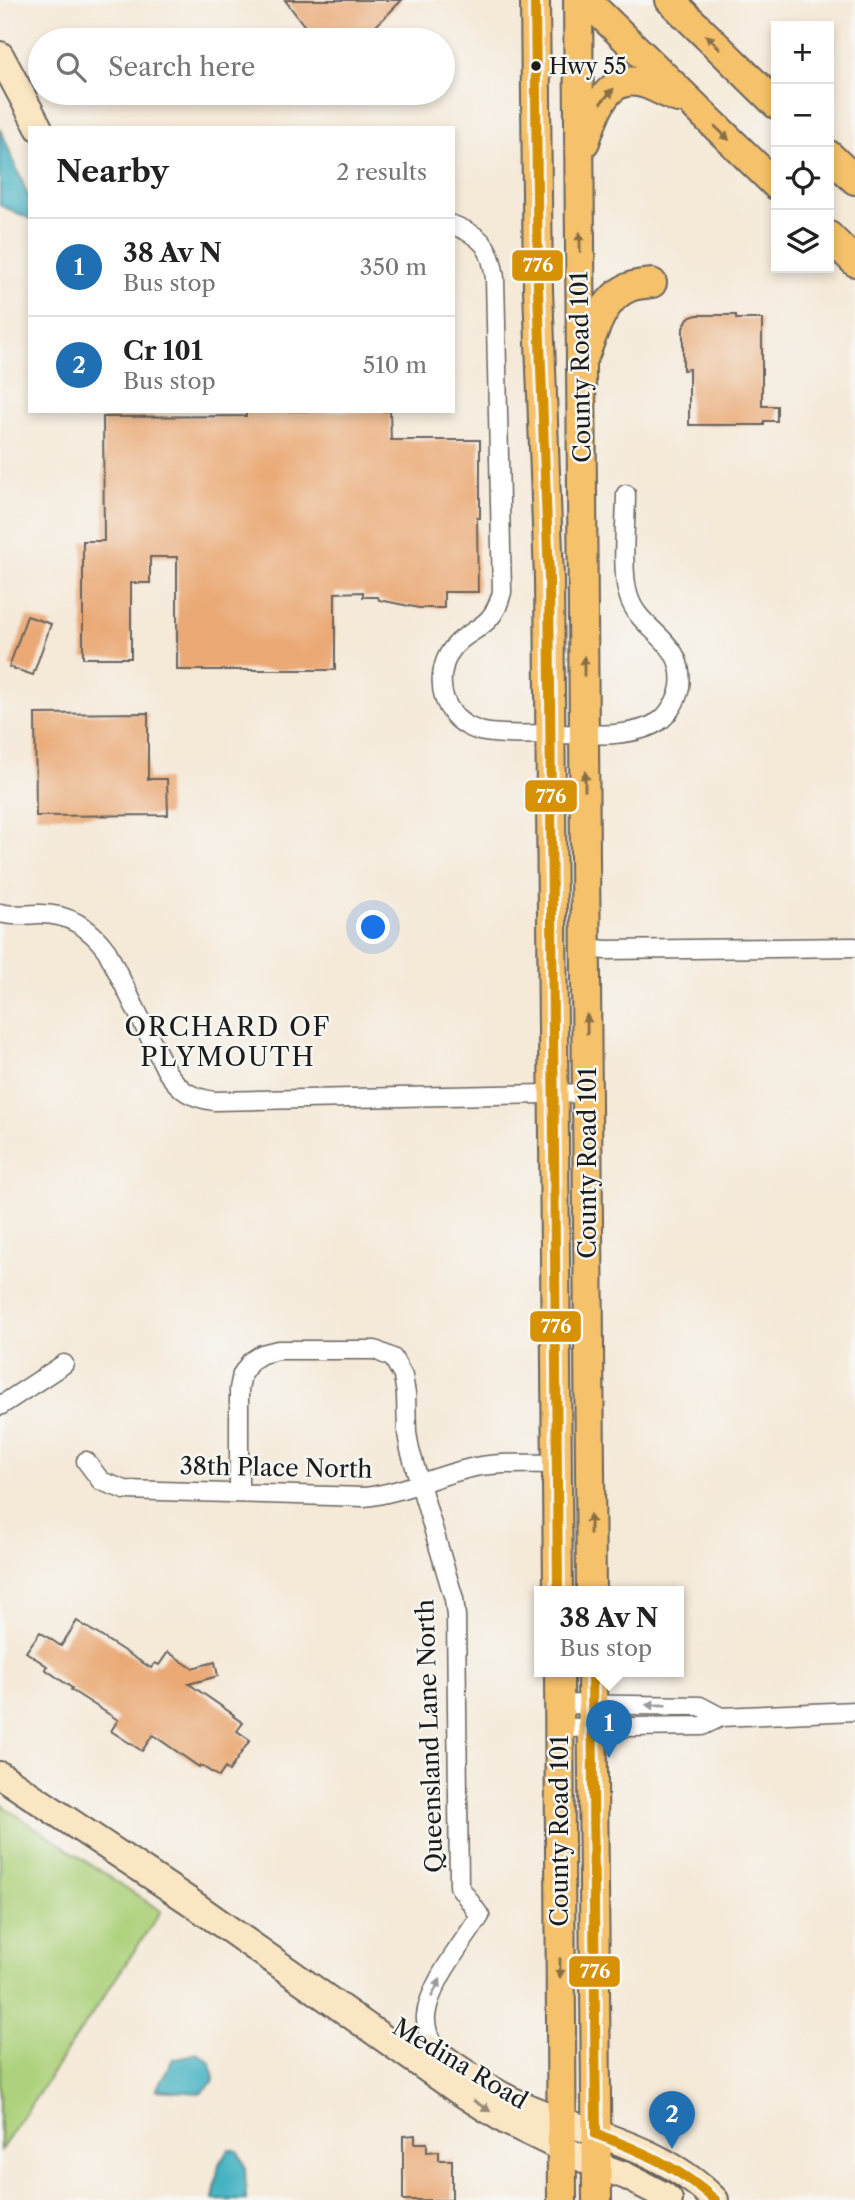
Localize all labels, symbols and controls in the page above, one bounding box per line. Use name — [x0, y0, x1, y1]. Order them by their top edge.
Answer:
map controls — [771, 21, 834, 273]
button: + — [771, 21, 834, 84]
search box — [28, 28, 455, 105]
one-way arrow — [704, 33, 721, 50]
icon: search — [52, 48, 90, 86]
text: Search here — [108, 51, 255, 83]
place label: Hwy 55 — [549, 53, 627, 80]
marker: Hwy 55 — [529, 59, 543, 73]
button: − — [771, 84, 834, 147]
one-way arrow — [599, 87, 615, 105]
one-way arrow — [714, 124, 731, 141]
button: locate — [771, 147, 834, 210]
text: Nearby — [56, 153, 169, 190]
text: 2 results — [336, 158, 427, 186]
button: layers — [771, 210, 834, 273]
one-way arrow — [574, 231, 586, 253]
text: 38 Av N — [123, 237, 222, 269]
line badge: 776 — [511, 249, 564, 282]
text: 1 — [74, 253, 84, 281]
text: 350 m — [360, 253, 427, 281]
text: 776 — [523, 254, 553, 277]
text: Bus stop — [123, 269, 216, 297]
street label: County Road 101 — [564, 271, 597, 463]
text: Cr 101 — [123, 335, 203, 367]
text: 2 — [72, 351, 86, 379]
text: 510 m — [363, 351, 427, 379]
text: Bus stop — [123, 367, 216, 395]
one-way arrow — [578, 655, 590, 677]
one-way arrow — [579, 770, 591, 792]
line badge: 776 — [524, 779, 578, 813]
text: 776 — [536, 785, 566, 808]
your location — [356, 910, 390, 944]
district label: ORCHARD OF PLYMOUTH — [125, 1011, 331, 1073]
one-way arrow — [581, 1013, 593, 1035]
street label: County Road 101 — [573, 1067, 602, 1259]
line badge: 776 — [529, 1310, 582, 1343]
text: 776 — [541, 1315, 571, 1338]
street label: 38th Place North — [179, 1451, 373, 1484]
one-way arrow — [585, 1512, 596, 1534]
popup — [534, 1586, 684, 1677]
street label: Queensland Lane North — [410, 1599, 449, 1873]
text: 38 Av N — [560, 1602, 658, 1634]
text: Bus stop — [560, 1634, 652, 1662]
one-way arrow — [645, 1699, 667, 1711]
pin: 1 — [586, 1700, 632, 1758]
street label: County Road 101 — [545, 1735, 574, 1927]
line badge: 776 — [568, 1955, 621, 1988]
one-way arrow — [554, 1957, 566, 1979]
text: 776 — [580, 1960, 610, 1983]
one-way arrow — [431, 1978, 442, 1998]
street label: Medina Road — [388, 2012, 533, 2115]
pin: 2 — [649, 2091, 695, 2149]
one-way arrow — [472, 2099, 492, 2112]

